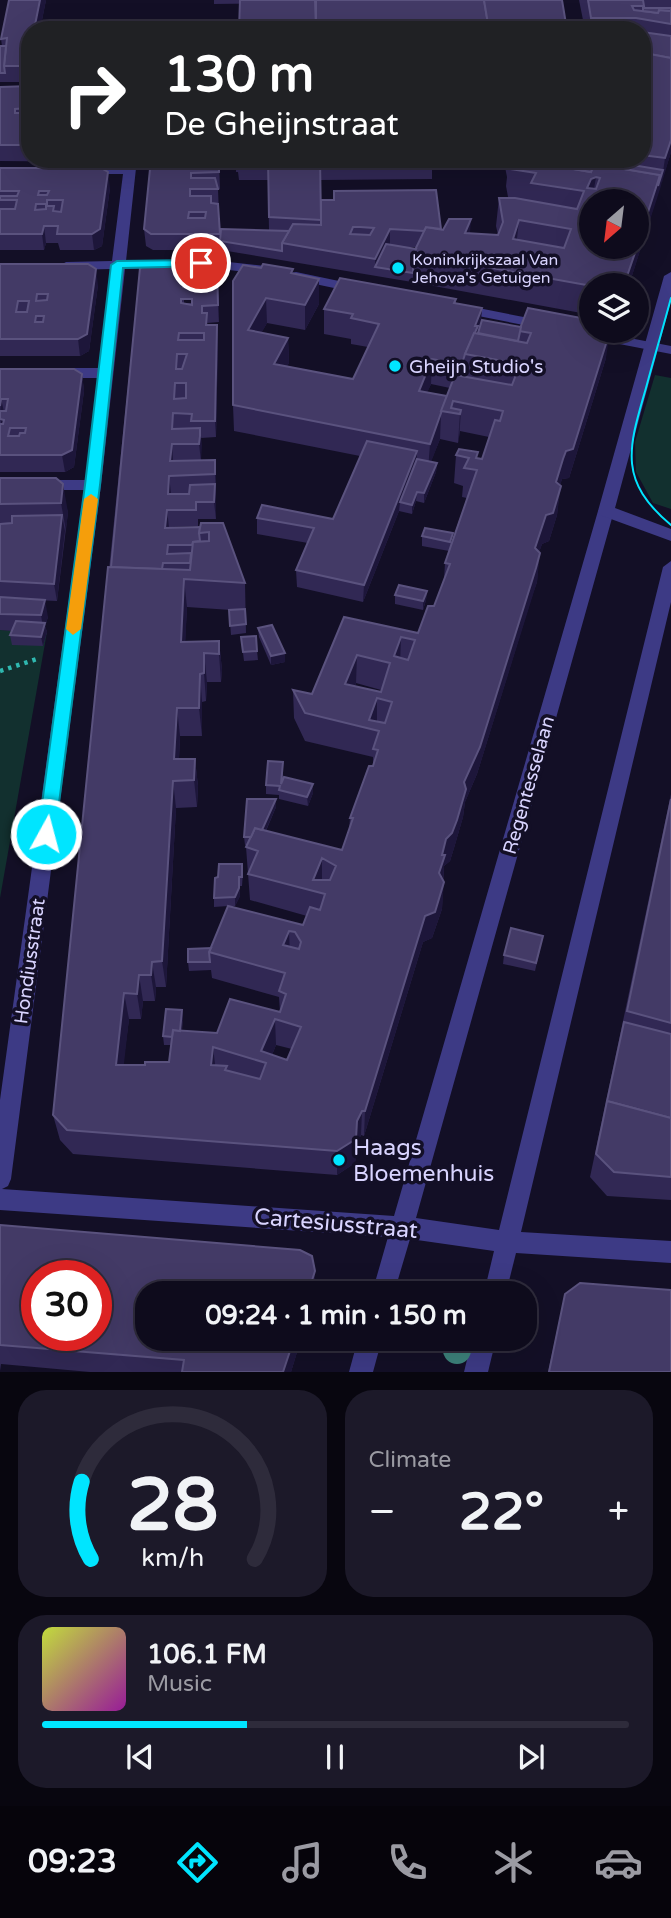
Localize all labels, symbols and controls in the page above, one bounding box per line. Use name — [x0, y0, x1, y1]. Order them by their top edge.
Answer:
text: 130 m — [164, 46, 314, 105]
icon: right — [49, 49, 140, 140]
text: De Gheijnstraat — [164, 106, 399, 144]
north arrow — [579, 189, 649, 259]
map controls — [579, 189, 649, 343]
pin — [171, 233, 231, 293]
icon: arrive — [182, 244, 220, 282]
place label: Koninkrijkszaal Van Jehova's Getuigen — [412, 250, 558, 288]
marker: Koninkrijkszaal Van Jehova's Getuigen — [390, 260, 406, 276]
button: layers — [579, 273, 649, 343]
place label: Gheijn Studio's — [409, 356, 543, 378]
marker: Gheijn Studio's — [387, 358, 403, 374]
street label: Regentesselaan — [499, 714, 559, 857]
position arrow — [9, 797, 83, 871]
street label: Hondiusstraat — [10, 897, 50, 1025]
place label: Haags Bloemenhuis — [353, 1134, 494, 1188]
marker: Haags Bloemenhuis — [331, 1152, 347, 1168]
street label: Cartesiusstraat — [253, 1203, 419, 1245]
speed limit sign: 30 — [21, 1260, 112, 1351]
text: 09:24 · 1 min · 150 m — [205, 1300, 467, 1331]
text: Climate — [369, 1446, 451, 1474]
text: 28 — [127, 1463, 218, 1551]
text: 22° — [459, 1481, 544, 1544]
text: − — [369, 1489, 396, 1535]
text: + — [608, 1489, 629, 1535]
text: km/h — [141, 1543, 204, 1573]
text: 106.1 FM — [147, 1639, 267, 1670]
text: Music — [147, 1670, 212, 1698]
icon: previous — [121, 1738, 159, 1776]
icon: pause — [316, 1738, 354, 1776]
icon: next — [512, 1738, 550, 1776]
icon: directions — [173, 1838, 222, 1887]
icon: music — [278, 1838, 327, 1887]
icon: phone — [383, 1838, 432, 1887]
icon: climate — [489, 1838, 538, 1887]
icon: car — [594, 1838, 643, 1887]
text: 09:23 — [28, 1843, 117, 1881]

